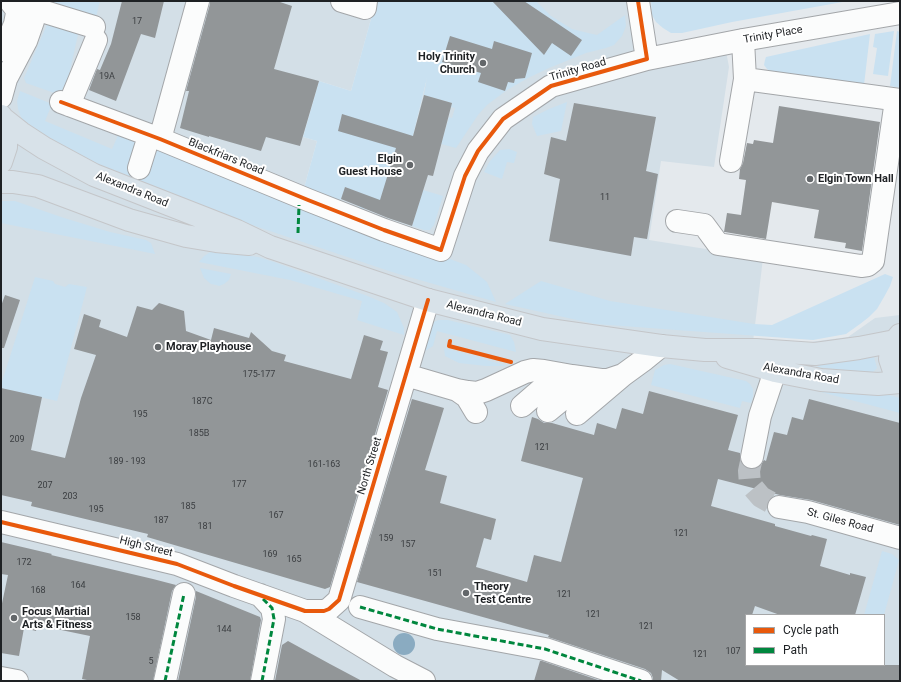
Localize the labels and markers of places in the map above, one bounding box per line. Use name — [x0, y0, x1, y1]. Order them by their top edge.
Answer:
place label: Holy Trinity Church — [418, 50, 475, 76]
marker: Holy Trinity Church — [478, 58, 488, 68]
place label: Elgin Guest House — [339, 152, 402, 178]
marker: Elgin Guest House — [405, 160, 415, 170]
place label: Elgin Town Hall — [818, 172, 894, 186]
marker: Elgin Town Hall — [805, 174, 815, 184]
place label: Moray Playhouse — [166, 340, 251, 354]
marker: Moray Playhouse — [153, 342, 163, 352]
place label: Theory Test Centre — [474, 580, 531, 606]
marker: Theory Test Centre — [461, 588, 471, 598]
place label: Focus Martial Arts & Fitness — [22, 605, 92, 631]
marker: Focus Martial Arts & Fitness — [9, 613, 19, 623]

